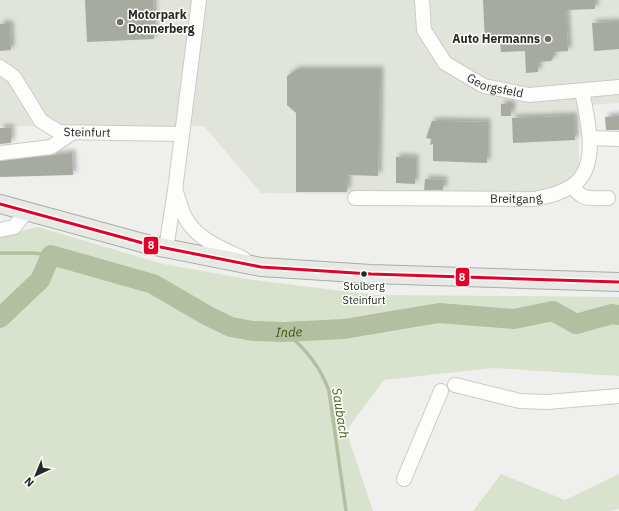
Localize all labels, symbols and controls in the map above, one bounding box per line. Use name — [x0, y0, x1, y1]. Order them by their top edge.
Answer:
place label: Motorpark Donnerberg — [128, 7, 195, 36]
marker: Motorpark Donnerberg — [115, 17, 125, 27]
place label: Auto Hermanns — [452, 31, 540, 46]
marker: Auto Hermanns — [543, 34, 553, 44]
street label: Georgsfeld — [464, 70, 525, 101]
street label: Steinfurt — [63, 124, 111, 140]
street label: Breitgang — [490, 189, 544, 206]
line badge: 8 — [143, 236, 159, 255]
text: 8 — [148, 238, 155, 252]
line badge: 8 — [455, 267, 470, 287]
marker: Stolberg Steinfurt — [359, 269, 369, 279]
text: 8 — [459, 270, 466, 284]
place label: Stolberg Steinfurt — [343, 279, 386, 307]
water label: Inde — [275, 323, 303, 341]
water label: Saubach — [328, 387, 353, 440]
north arrow — [16, 455, 56, 495]
text: N — [21, 474, 37, 490]

